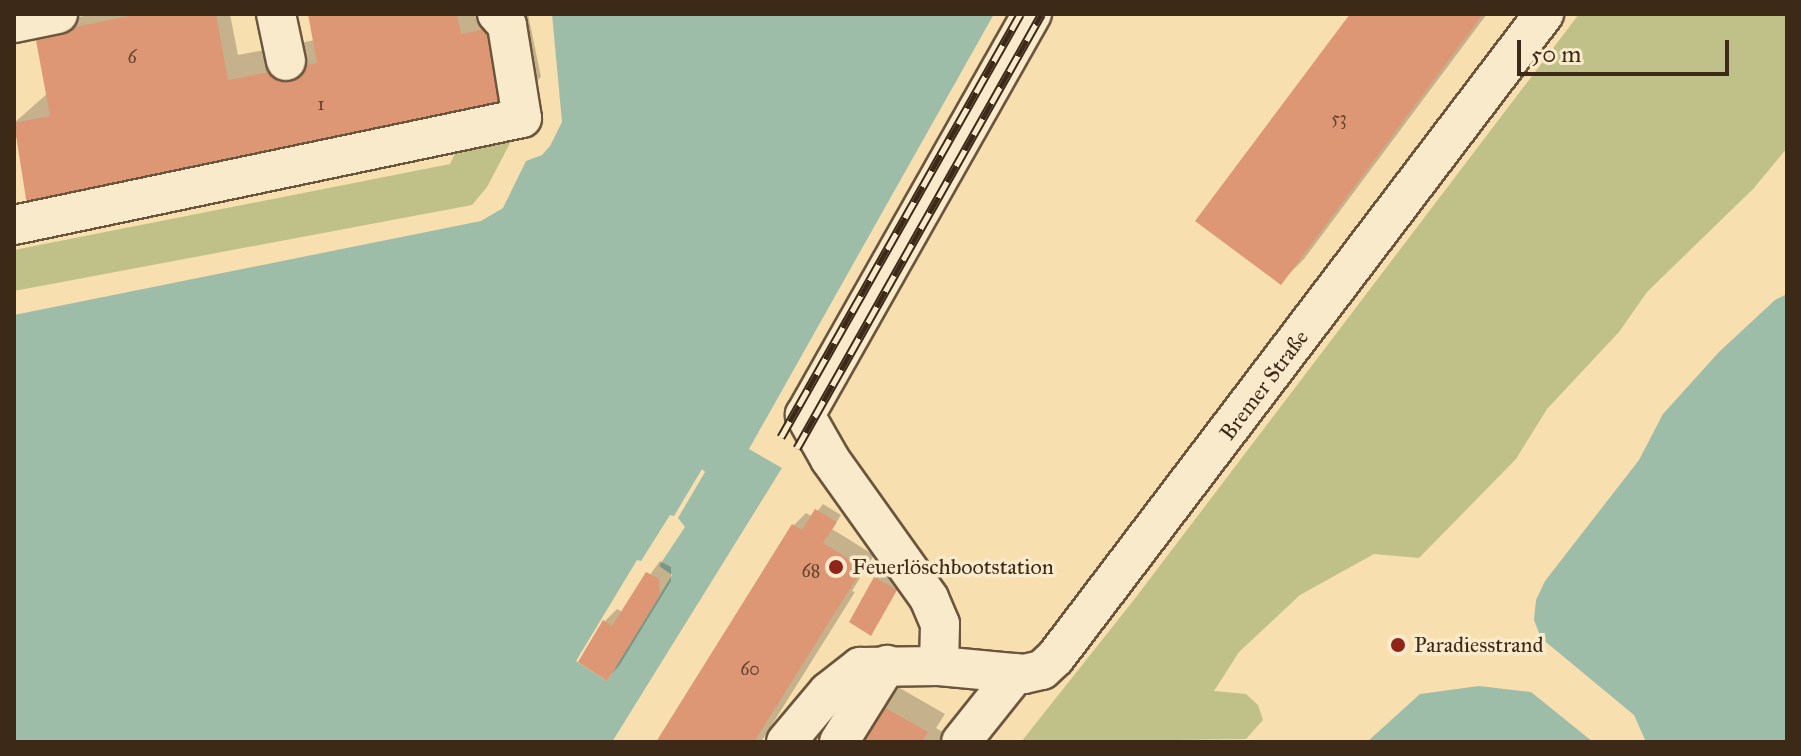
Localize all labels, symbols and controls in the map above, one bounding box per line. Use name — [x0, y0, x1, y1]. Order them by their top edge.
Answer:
scale bar — [1521, 24, 1733, 74]
text: 50 m — [1531, 39, 1581, 69]
house number: 6 — [127, 46, 137, 68]
house number: 1 — [317, 93, 325, 115]
house number: 53 — [1331, 107, 1347, 129]
street label: Bremer Straße — [1214, 325, 1314, 445]
place label: Feuerlöschbootstation — [852, 554, 1054, 580]
marker: Feuerlöschbootstation — [827, 558, 845, 576]
house number: 68 — [802, 560, 820, 582]
place label: Paradiesstrand — [1414, 632, 1544, 658]
marker: Paradiesstrand — [1389, 636, 1407, 654]
house number: 60 — [740, 658, 760, 680]

